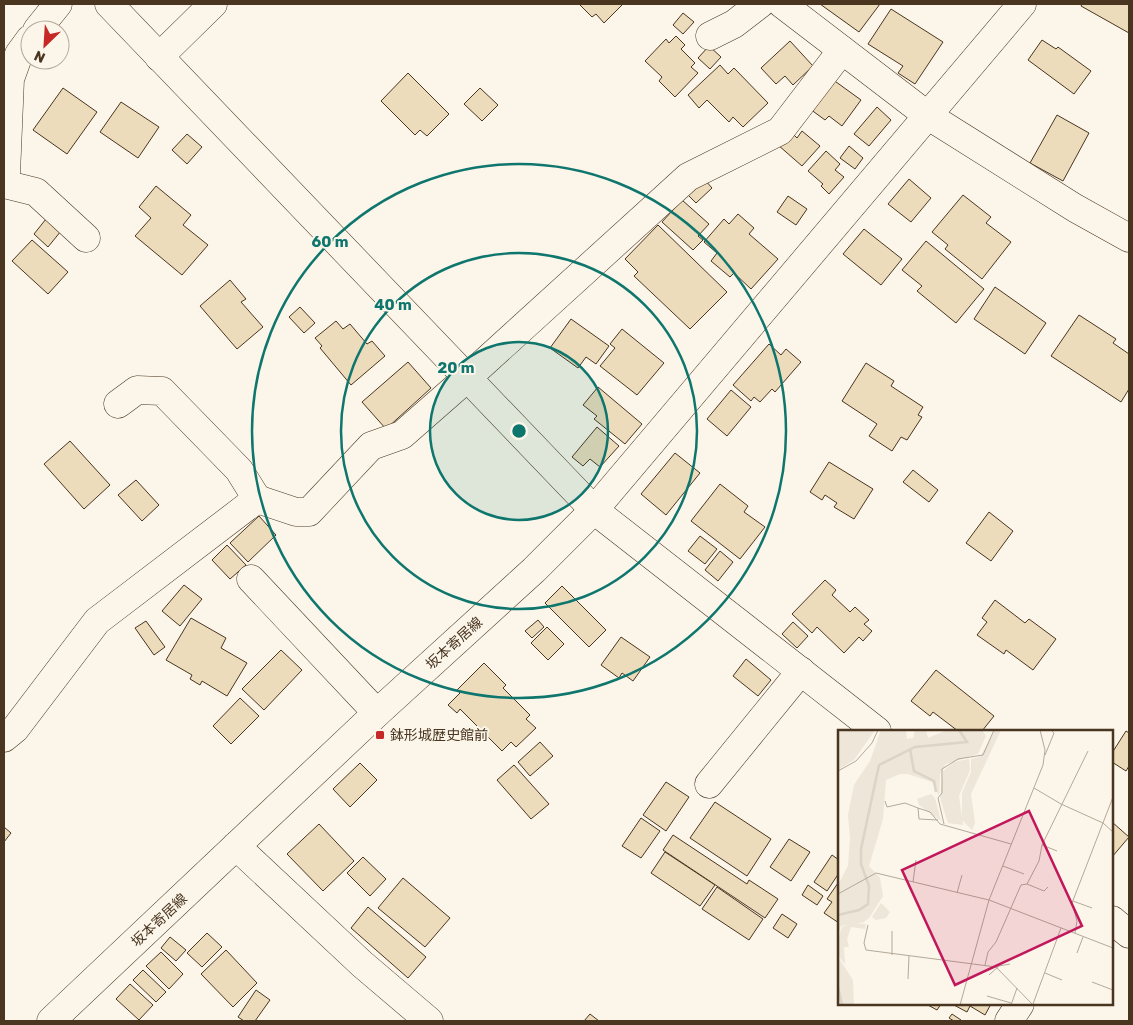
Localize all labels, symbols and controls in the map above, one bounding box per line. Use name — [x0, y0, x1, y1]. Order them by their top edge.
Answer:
north arrow — [20, 20, 70, 70]
text: N — [32, 46, 48, 66]
text: 60 m — [312, 233, 348, 251]
text: 40 m — [374, 296, 412, 314]
text: 20 m — [438, 359, 474, 377]
centre of rings — [510, 422, 528, 440]
street label: 坂本寄居線 — [423, 614, 486, 673]
place label: 鉢形城歴史館前 — [390, 727, 488, 744]
marker: 鉢形城歴史館前 — [374, 729, 386, 741]
inset map — [838, 730, 1113, 1005]
street label: 坂本寄居線 — [128, 890, 191, 950]

